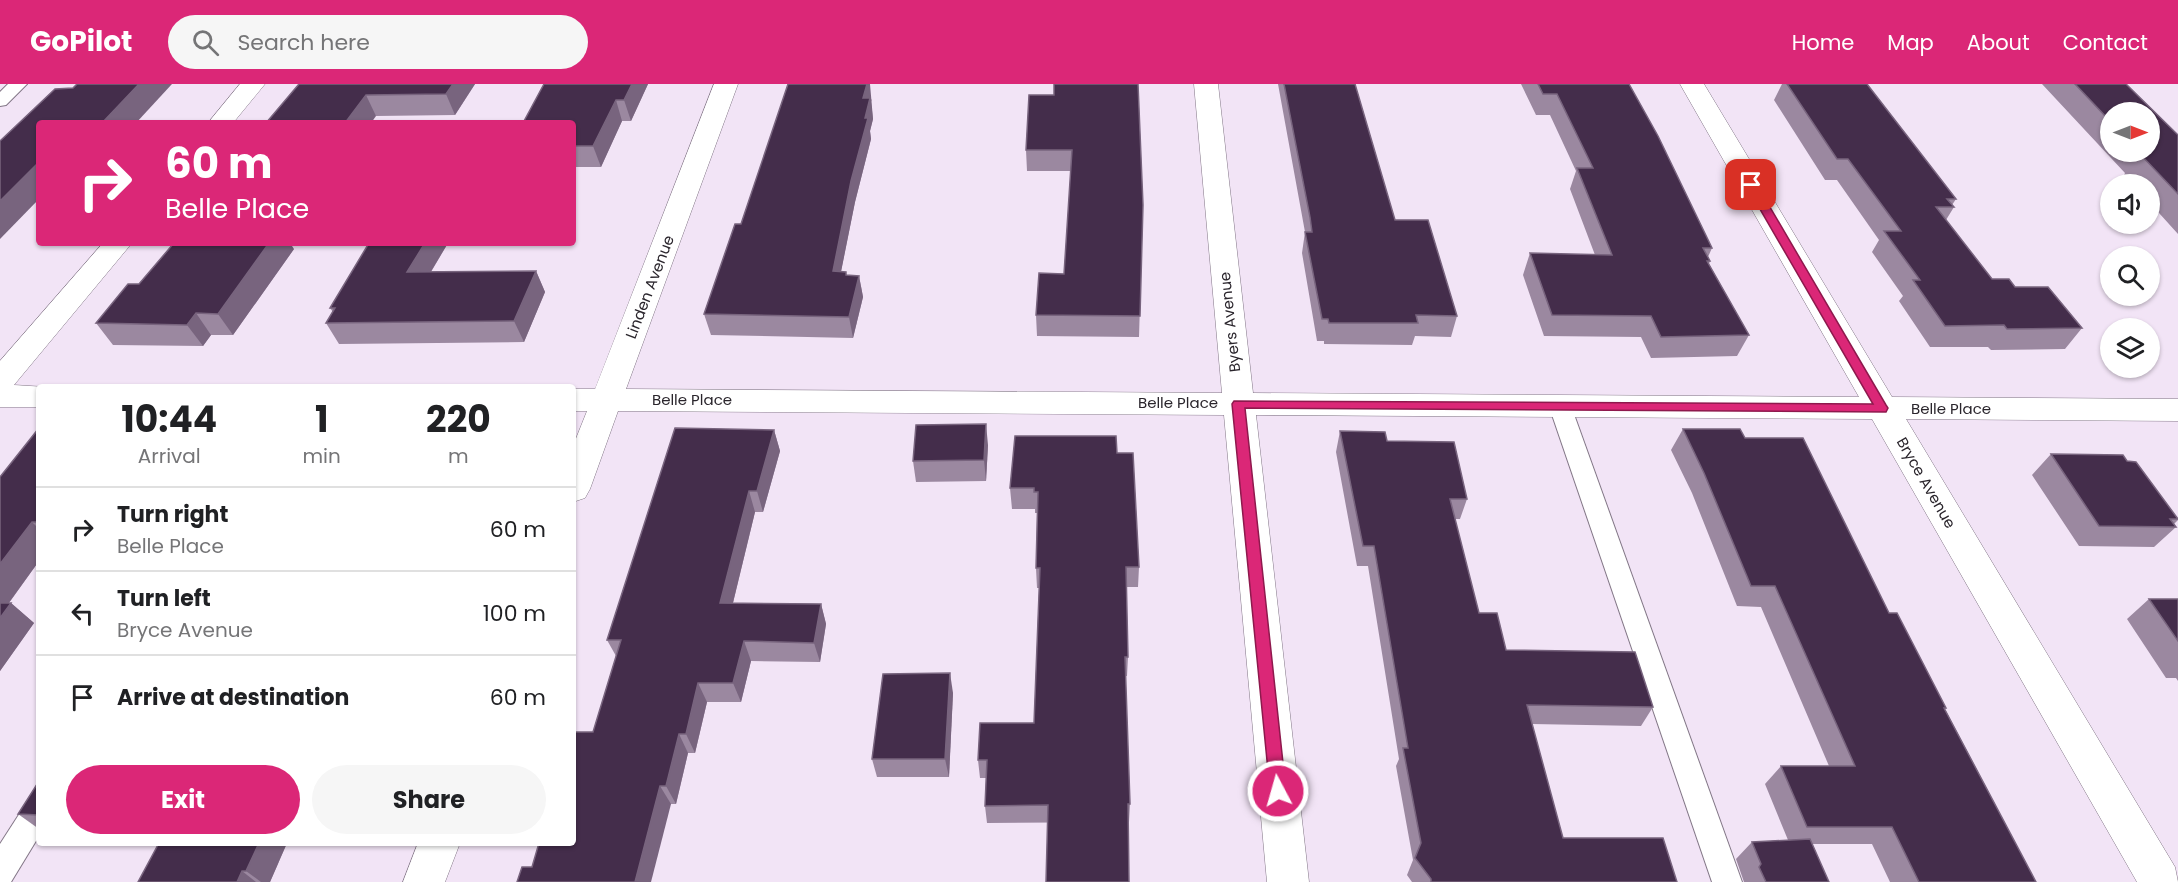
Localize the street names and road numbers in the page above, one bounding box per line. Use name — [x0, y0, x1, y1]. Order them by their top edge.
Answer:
street label: Linden Avenue — [620, 232, 679, 342]
street label: Byers Avenue — [1214, 271, 1245, 373]
street label: Belle Place — [652, 389, 732, 410]
street label: Belle Place — [1138, 392, 1218, 413]
street label: Belle Place — [1911, 398, 1991, 419]
street label: Bryce Avenue — [1892, 433, 1961, 532]

